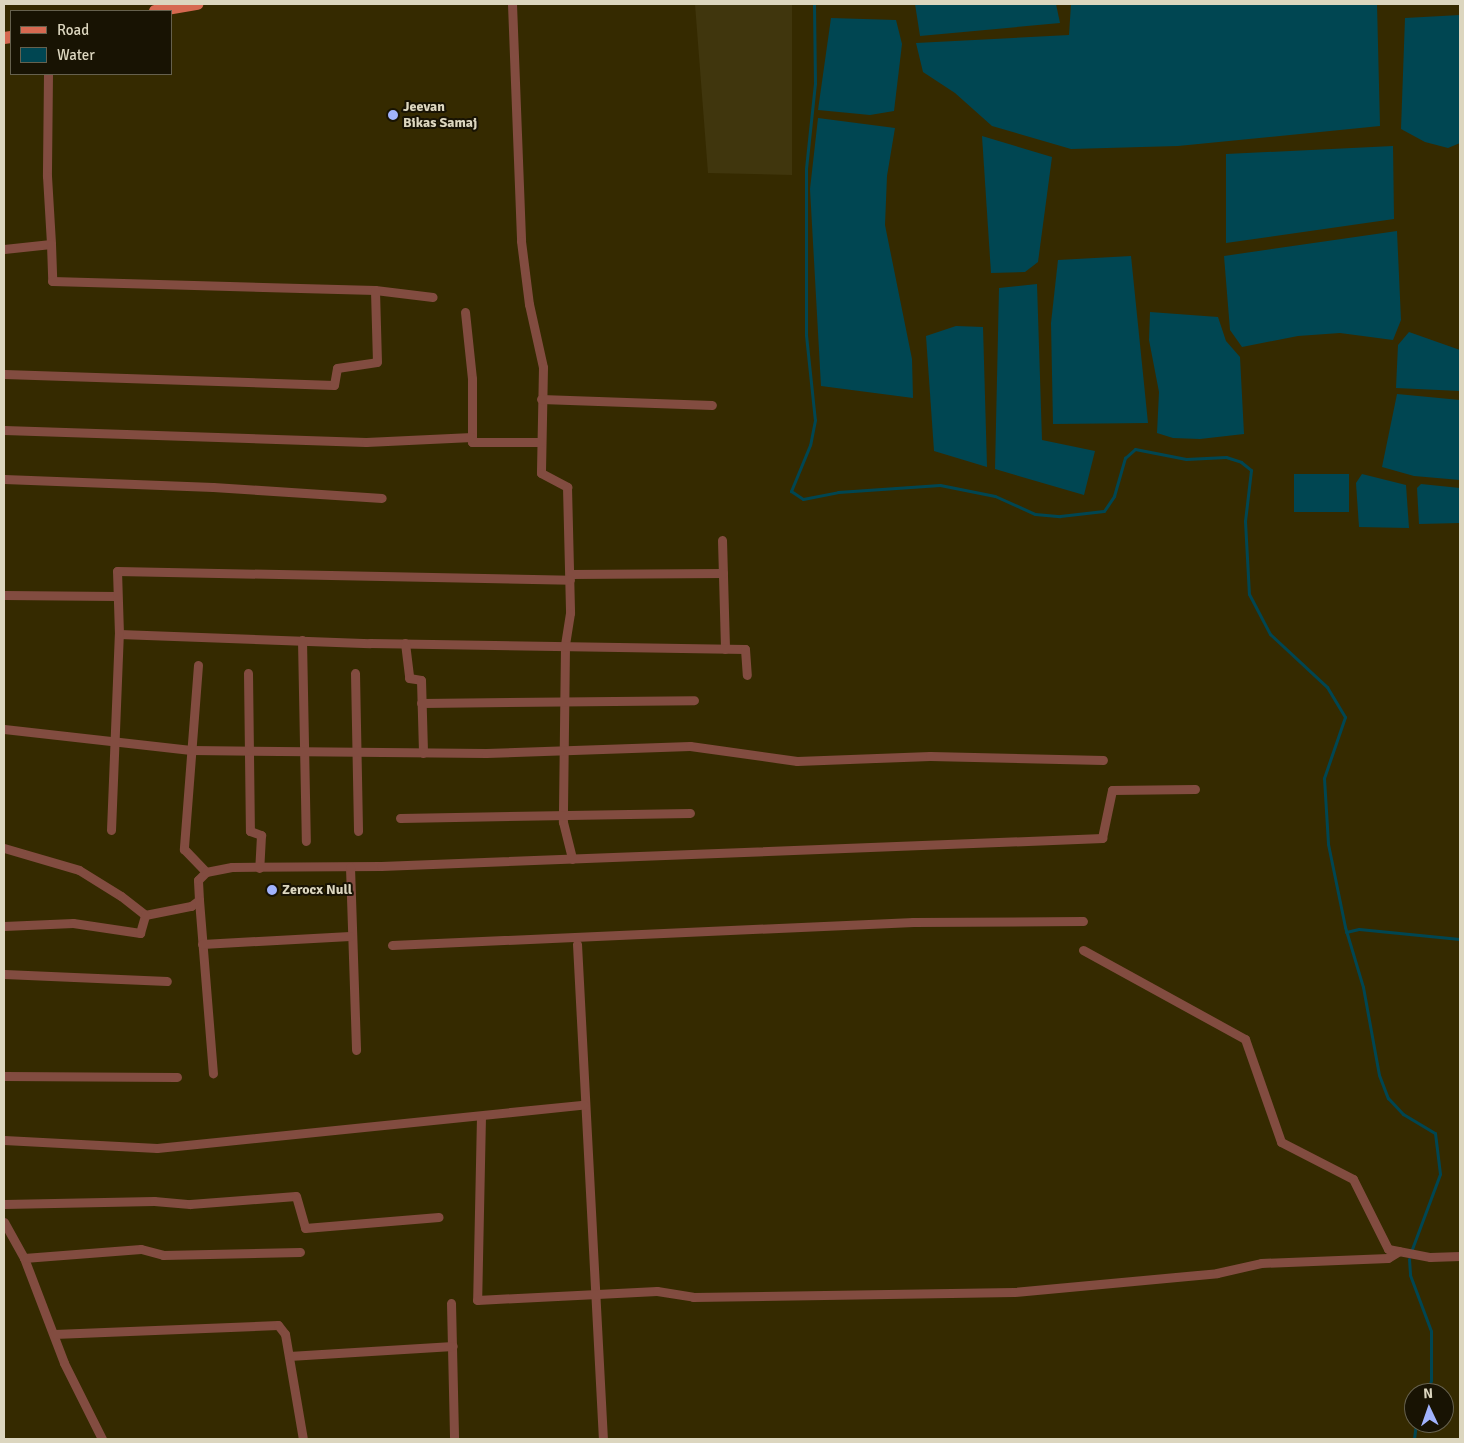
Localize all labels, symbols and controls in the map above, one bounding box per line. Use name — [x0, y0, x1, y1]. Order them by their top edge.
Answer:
legend — [10, 10, 172, 75]
text: Road — [57, 21, 89, 39]
text: Water — [57, 46, 95, 64]
place label: Jeevan Bikas Samaj — [403, 99, 477, 132]
marker: Jeevan Bikas Samaj — [387, 109, 399, 121]
place label: Zerocx Null — [282, 882, 352, 898]
marker: Zerocx Null — [266, 884, 278, 896]
north arrow — [1404, 1383, 1454, 1433]
text: N — [1423, 1385, 1434, 1402]

